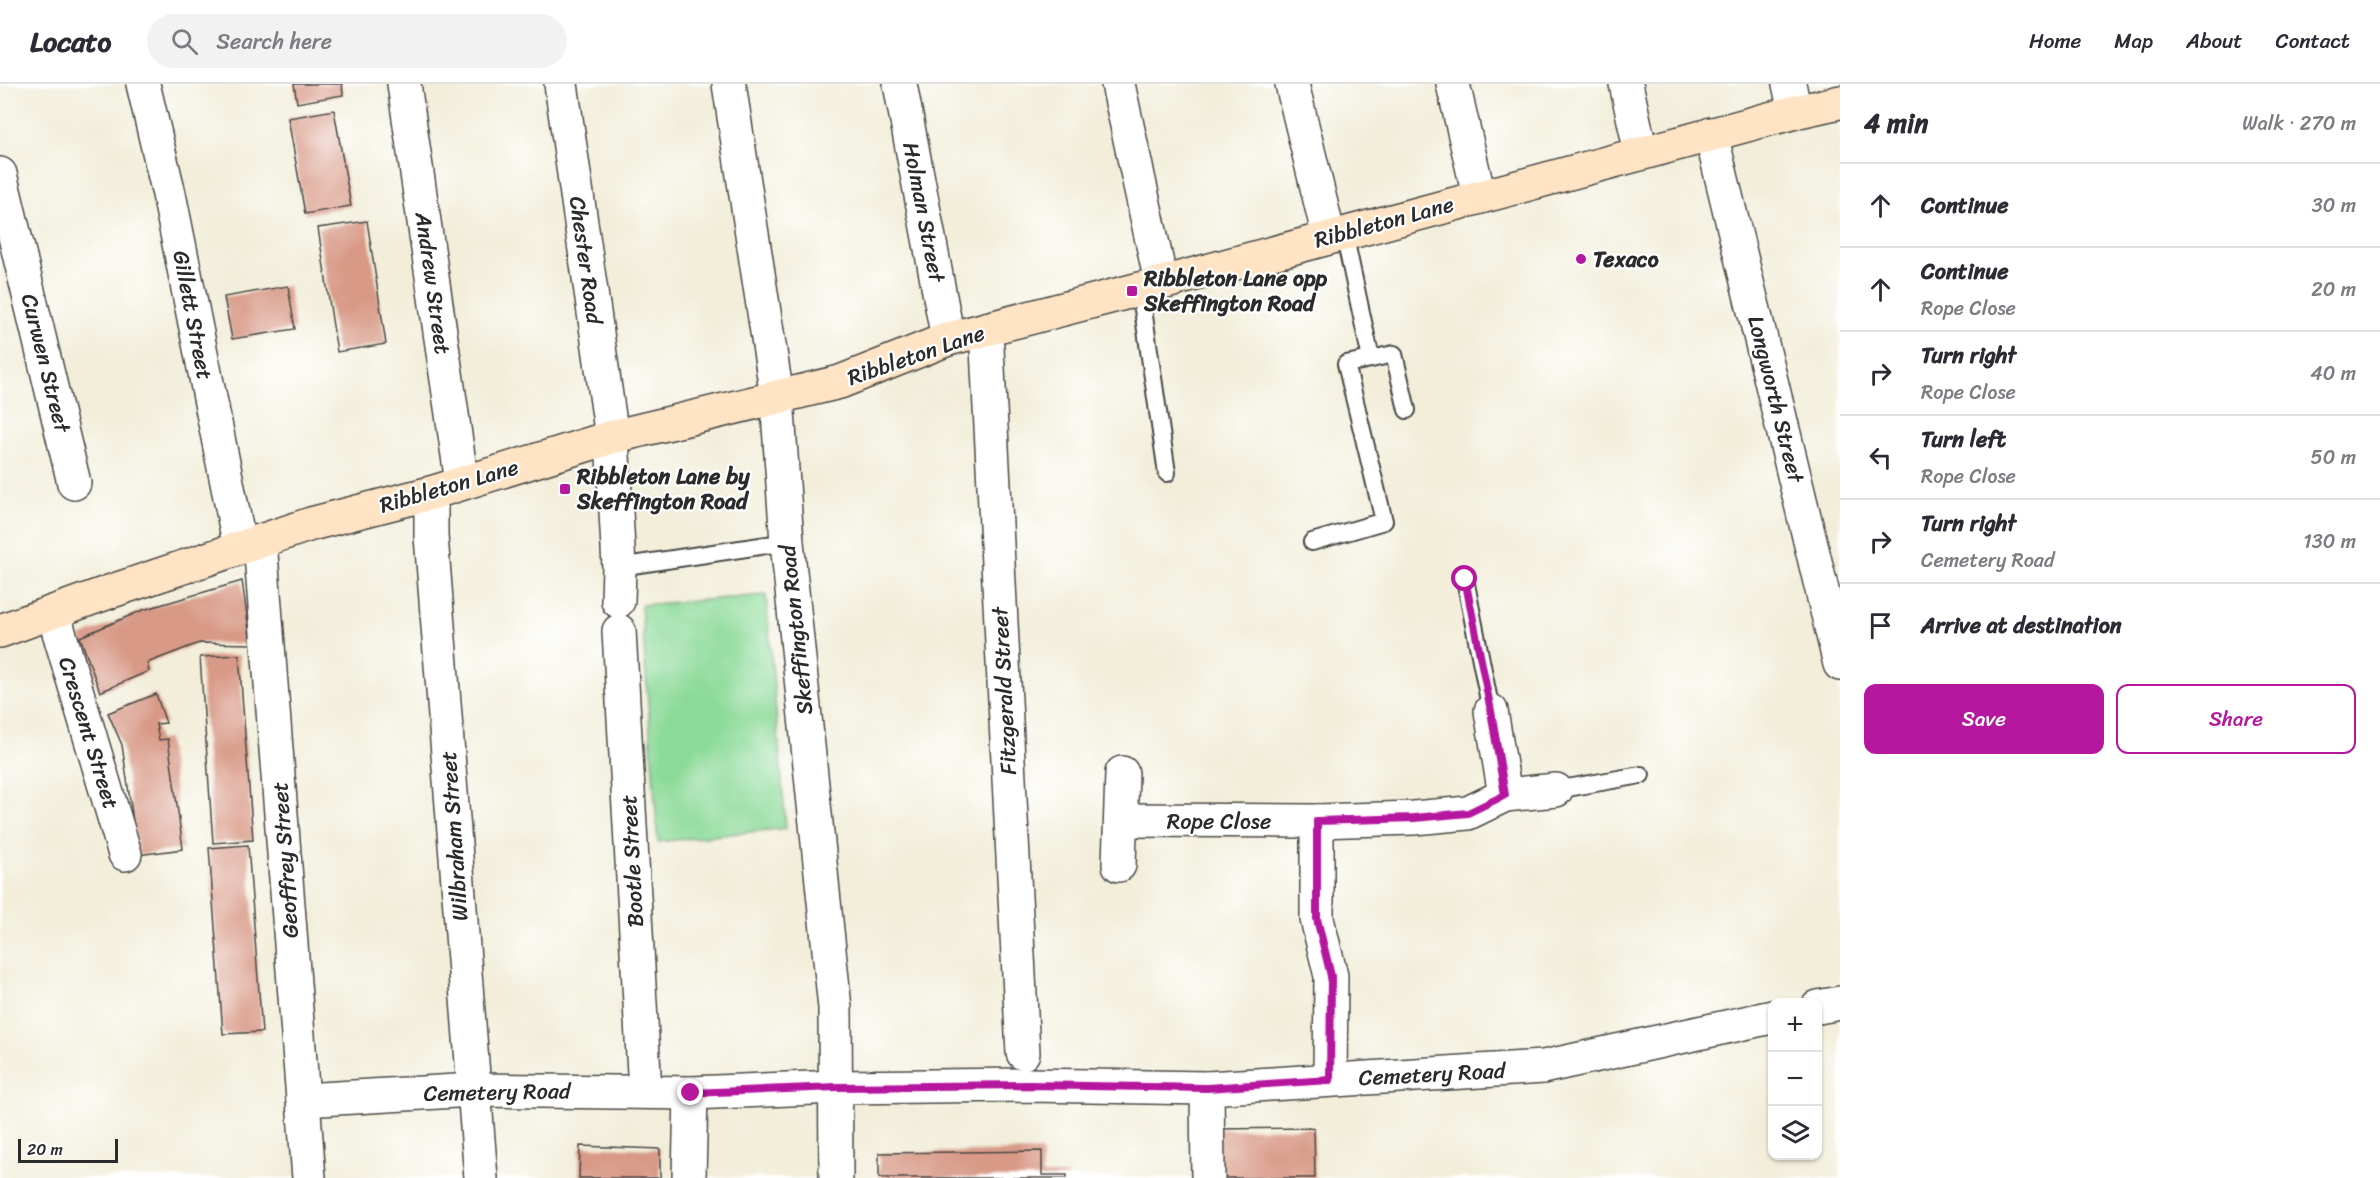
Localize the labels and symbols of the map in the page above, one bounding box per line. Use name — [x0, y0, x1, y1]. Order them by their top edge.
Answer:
street label: Holman Street — [891, 139, 957, 286]
street label: Ribbleton Lane — [1310, 185, 1458, 259]
street label: Chester Road — [558, 194, 614, 328]
street label: Andrew Street — [404, 208, 462, 357]
place label: Texaco — [1593, 240, 1659, 279]
street label: Gillett Street — [161, 247, 225, 383]
marker: Texaco — [1574, 252, 1588, 266]
place label: Ribbleton Lane opp Skeffington Road — [1143, 259, 1328, 323]
marker: Ribbleton Lane opp Skeffington Road — [1125, 284, 1139, 298]
street label: Curwen Street — [10, 289, 82, 438]
street label: Longworth Street — [1736, 312, 1816, 488]
street label: Ribbleton Lane — [842, 313, 990, 397]
street label: Ribbleton Lane — [375, 447, 523, 525]
place label: Ribbleton Lane by Skeffington Road — [576, 457, 750, 521]
marker: Ribbleton Lane by Skeffington Road — [558, 482, 572, 496]
street label: Skeffington Road — [768, 542, 824, 717]
route start — [1451, 565, 1477, 591]
street label: Fitzgerald Street — [980, 605, 1028, 776]
street label: Crescent Street — [47, 652, 131, 814]
street label: Wilbraham Street — [429, 749, 479, 922]
street label: Geoffrey Street — [260, 780, 310, 939]
street label: Bootle Street — [609, 793, 655, 928]
street label: Rope Close — [1167, 802, 1271, 841]
street label: Cemetery Road — [1358, 1051, 1508, 1097]
street label: Cemetery Road — [423, 1071, 572, 1113]
route end — [677, 1079, 703, 1105]
scale bar — [18, 1136, 118, 1164]

